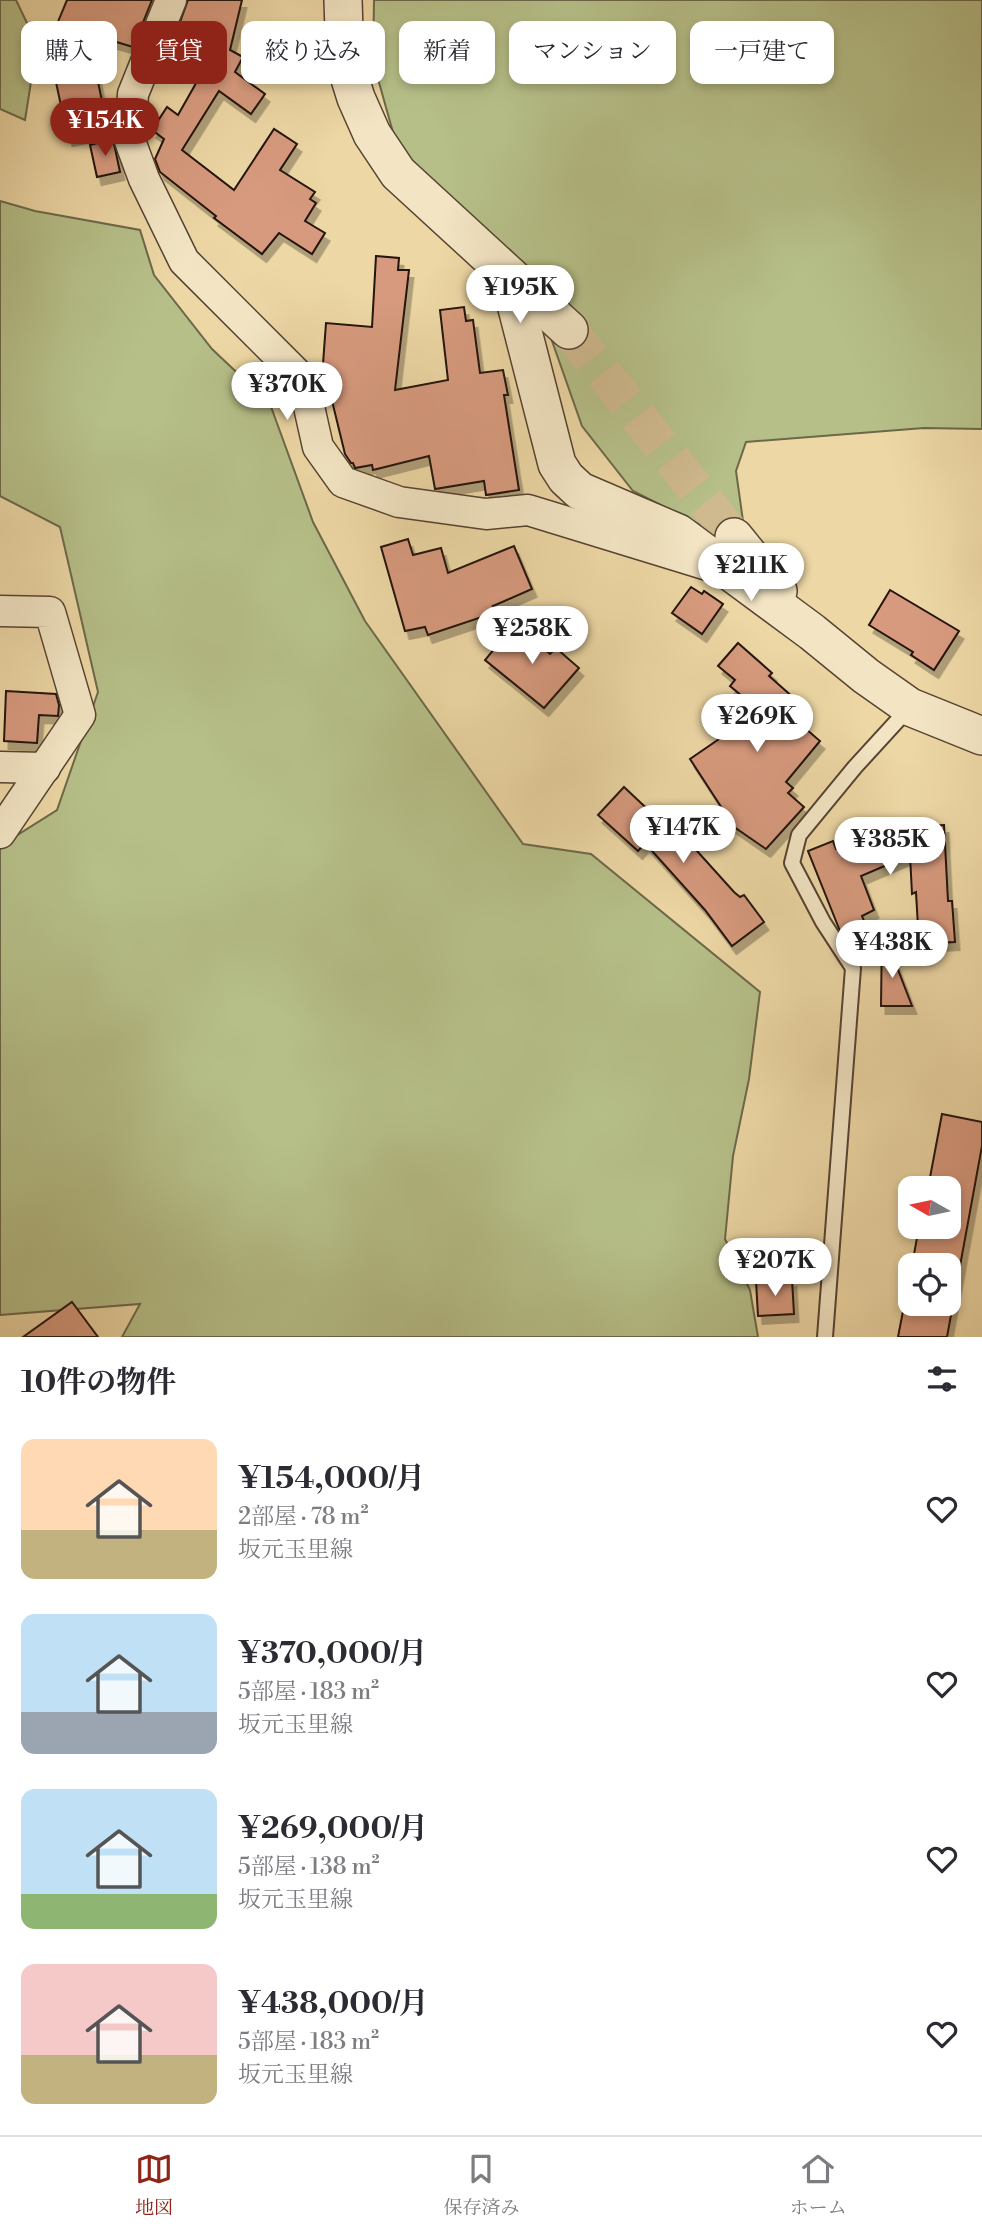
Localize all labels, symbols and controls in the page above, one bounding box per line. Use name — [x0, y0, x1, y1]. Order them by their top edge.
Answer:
chip: 購入 — [21, 21, 117, 84]
chip: 賃貸 — [131, 21, 227, 84]
chip: 絞り込み — [241, 21, 385, 84]
chip: 新着 — [399, 21, 495, 84]
chip: マンション — [509, 21, 676, 84]
chip: 一戸建て — [690, 21, 834, 84]
pin: ¥154K — [56, 99, 154, 158]
text: ¥154K — [66, 107, 144, 135]
pin: ¥195K — [471, 266, 569, 325]
text: ¥195K — [482, 274, 558, 302]
pin: ¥370K — [238, 362, 336, 422]
text: ¥370K — [247, 371, 327, 399]
pin: ¥211K — [702, 544, 800, 603]
text: ¥211K — [714, 552, 788, 580]
pin: ¥258K — [483, 606, 581, 666]
text: ¥258K — [492, 615, 572, 643]
pin: ¥269K — [708, 694, 806, 754]
text: ¥269K — [717, 703, 797, 731]
pin: ¥147K — [634, 806, 732, 865]
text: ¥147K — [646, 814, 720, 842]
pin: ¥385K — [841, 818, 939, 877]
text: ¥385K — [850, 826, 930, 854]
pin: ¥438K — [843, 920, 941, 980]
text: ¥438K — [852, 929, 932, 957]
north arrow — [898, 1176, 961, 1239]
map controls — [898, 1176, 961, 1316]
pin: ¥207K — [726, 1238, 824, 1298]
text: ¥207K — [735, 1247, 815, 1275]
button: locate — [898, 1253, 961, 1316]
icon: filters — [923, 1360, 961, 1398]
text: 10件の物件 — [21, 1364, 176, 1402]
text: ¥154,000/月 — [238, 1460, 425, 1498]
icon: home — [77, 1467, 161, 1551]
icon: heart — [923, 1490, 961, 1528]
text: 2部屋 · 78 m² — [238, 1503, 369, 1531]
text: 坂元玉里線 — [238, 1536, 353, 1564]
text: ¥370,000/月 — [238, 1635, 427, 1673]
icon: home — [77, 1642, 161, 1726]
icon: heart — [923, 1665, 961, 1703]
text: 5部屋 · 183 m² — [238, 1678, 379, 1706]
text: 坂元玉里線 — [238, 1711, 353, 1739]
text: ¥269,000/月 — [238, 1810, 428, 1848]
icon: home — [77, 1817, 161, 1901]
icon: heart — [923, 1840, 961, 1878]
text: 5部屋 · 138 m² — [238, 1853, 380, 1881]
text: 坂元玉里線 — [238, 1886, 353, 1914]
text: ¥438,000/月 — [238, 1985, 429, 2023]
icon: home — [77, 1992, 161, 2076]
icon: heart — [923, 2015, 961, 2053]
text: 5部屋 · 183 m² — [238, 2028, 379, 2056]
text: 坂元玉里線 — [238, 2061, 353, 2089]
tab: 地図 — [135, 2150, 173, 2220]
tab: 保存済み — [443, 2150, 520, 2220]
tab: ホーム — [790, 2150, 847, 2220]

